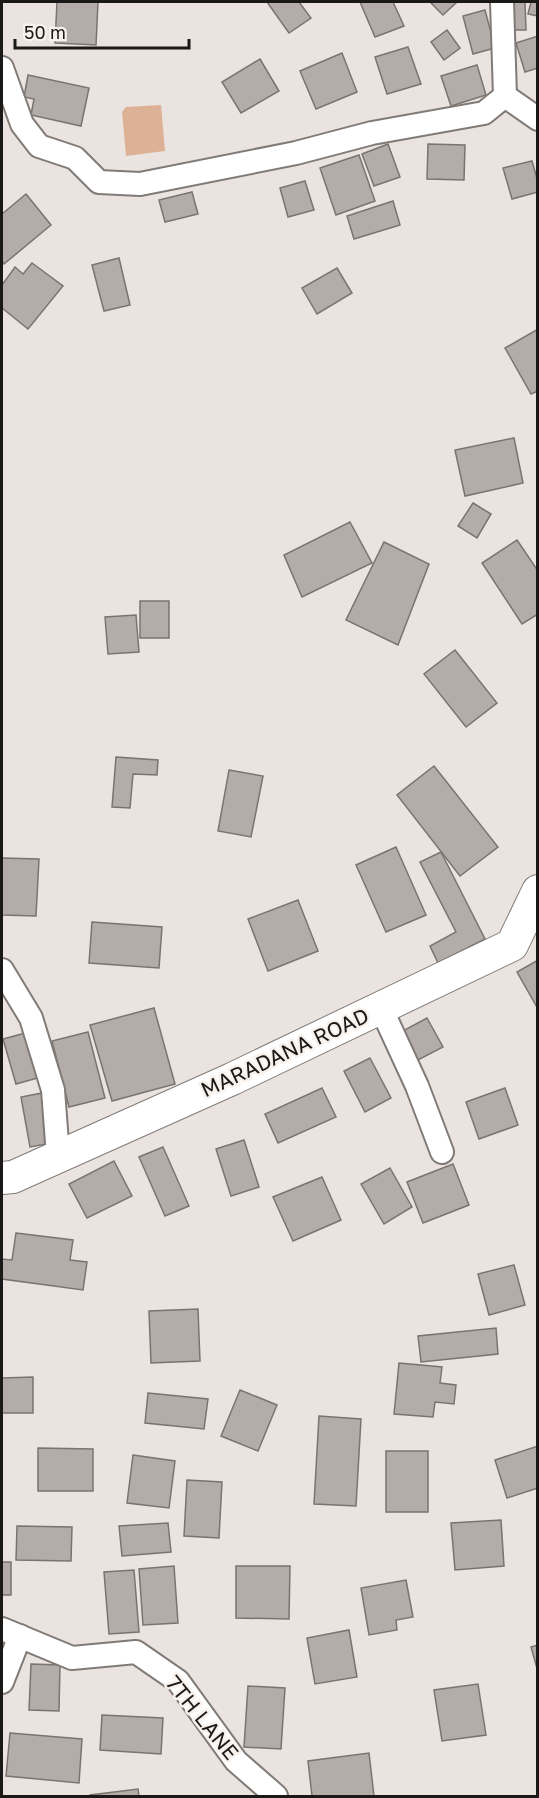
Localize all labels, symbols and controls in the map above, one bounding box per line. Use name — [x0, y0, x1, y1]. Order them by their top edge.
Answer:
scale bar — [15, 12, 189, 50]
text: 50 m — [24, 21, 66, 43]
street label: MARADANA ROAD — [196, 1002, 373, 1102]
street label: 7TH LANE — [161, 1670, 245, 1765]

